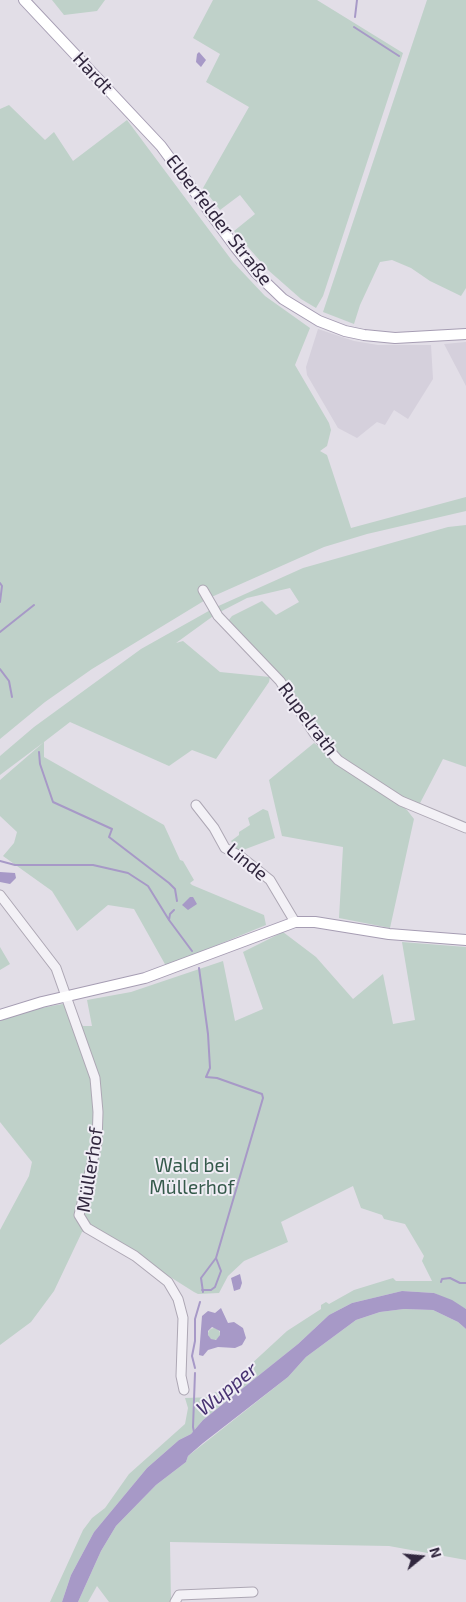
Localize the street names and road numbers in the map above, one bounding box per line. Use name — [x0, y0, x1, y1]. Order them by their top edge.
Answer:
street label: Hardt — [68, 47, 118, 99]
street label: Elberfelder Straße — [161, 150, 277, 290]
street label: Rupelrath — [273, 678, 343, 760]
street label: Linde — [222, 838, 272, 886]
street label: Müllerhof — [72, 1126, 108, 1214]

